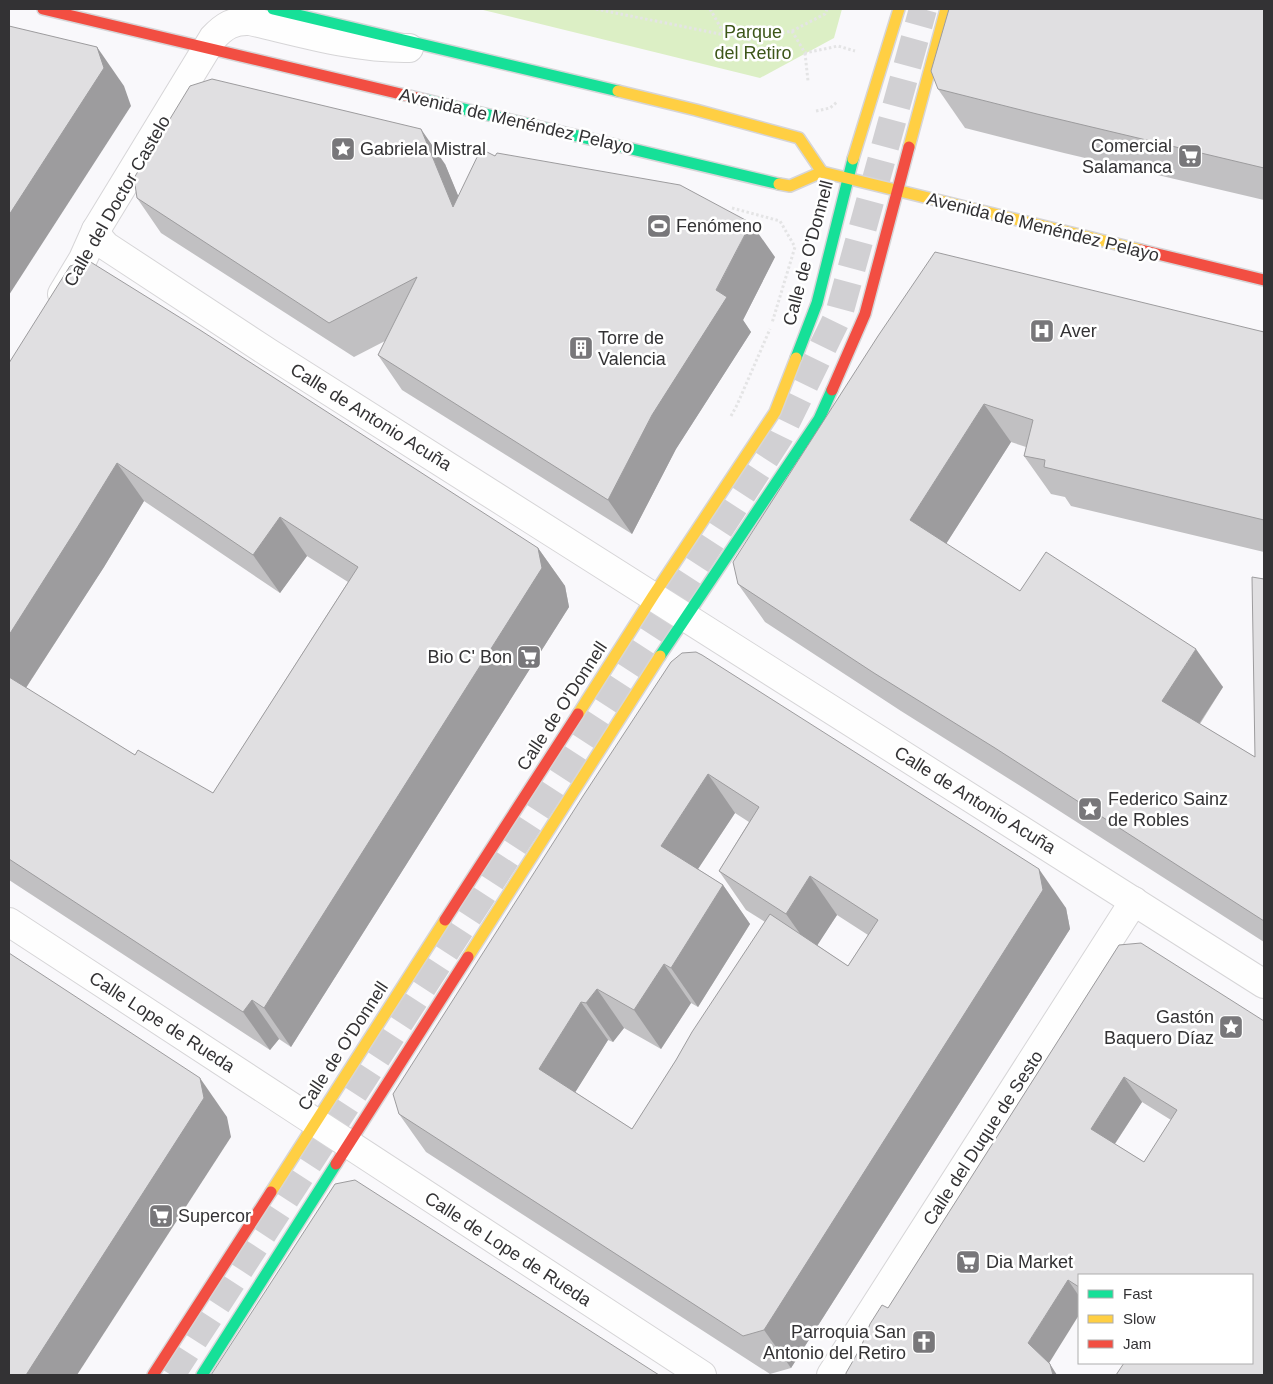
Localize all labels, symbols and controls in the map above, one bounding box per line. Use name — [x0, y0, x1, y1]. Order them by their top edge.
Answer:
park label: Parque del Retiro — [714, 22, 792, 63]
street label: Avenida de Menéndez Pelayo — [397, 84, 635, 158]
street label: Calle del Doctor Castelo — [60, 112, 174, 290]
place icon: Gabriela Mistral — [330, 136, 356, 162]
place label: Comercial Salamanca — [1082, 136, 1173, 177]
place label: Gabriela Mistral — [360, 139, 486, 159]
supermarket icon: Comercial Salamanca — [1177, 143, 1203, 169]
street label: Calle de O'Donnell — [779, 178, 837, 328]
street label: Avenida de Menéndez Pelayo — [925, 188, 1161, 266]
sports icon: Fenómeno — [646, 213, 672, 239]
place label: Fenómeno — [676, 216, 762, 236]
hospital icon: Aver — [1029, 318, 1055, 344]
place label: Aver — [1060, 321, 1097, 341]
place label: Torre de Valencia — [598, 328, 667, 369]
building icon: Torre de Valencia — [568, 335, 594, 361]
street label: Calle de Antonio Acuña — [287, 359, 456, 475]
street label: Calle de O'Donnell — [513, 638, 611, 774]
supermarket icon: Bio C' Bon — [516, 644, 542, 670]
place label: Bio C' Bon — [428, 647, 512, 667]
street label: Calle de Antonio Acuña — [891, 742, 1060, 858]
place label: Federico Sainz de Robles — [1108, 789, 1228, 830]
place icon: Federico Sainz de Robles — [1077, 796, 1103, 822]
street label: Calle Lope de Rueda — [86, 968, 239, 1077]
street label: Calle de O'Donnell — [294, 978, 392, 1114]
place label: Gastón Baquero Díaz — [1104, 1007, 1214, 1048]
place icon: Gastón Baquero Díaz — [1218, 1014, 1244, 1040]
street label: Calle del Duque de Sesto — [919, 1047, 1047, 1229]
street label: Calle de Lope de Rueda — [421, 1188, 596, 1311]
supermarket icon: Supercor — [148, 1203, 174, 1229]
place label: Supercor — [178, 1206, 251, 1226]
supermarket icon: Dia Market — [955, 1249, 981, 1275]
place label: Dia Market — [986, 1252, 1073, 1272]
legend — [1078, 1274, 1253, 1364]
text: Fast — [1123, 1285, 1153, 1302]
text: Slow — [1123, 1310, 1156, 1327]
place label: Parroquia San Antonio del Retiro — [763, 1322, 906, 1363]
church icon: Parroquia San Antonio del Retiro — [911, 1329, 937, 1355]
text: Jam — [1123, 1335, 1151, 1352]

